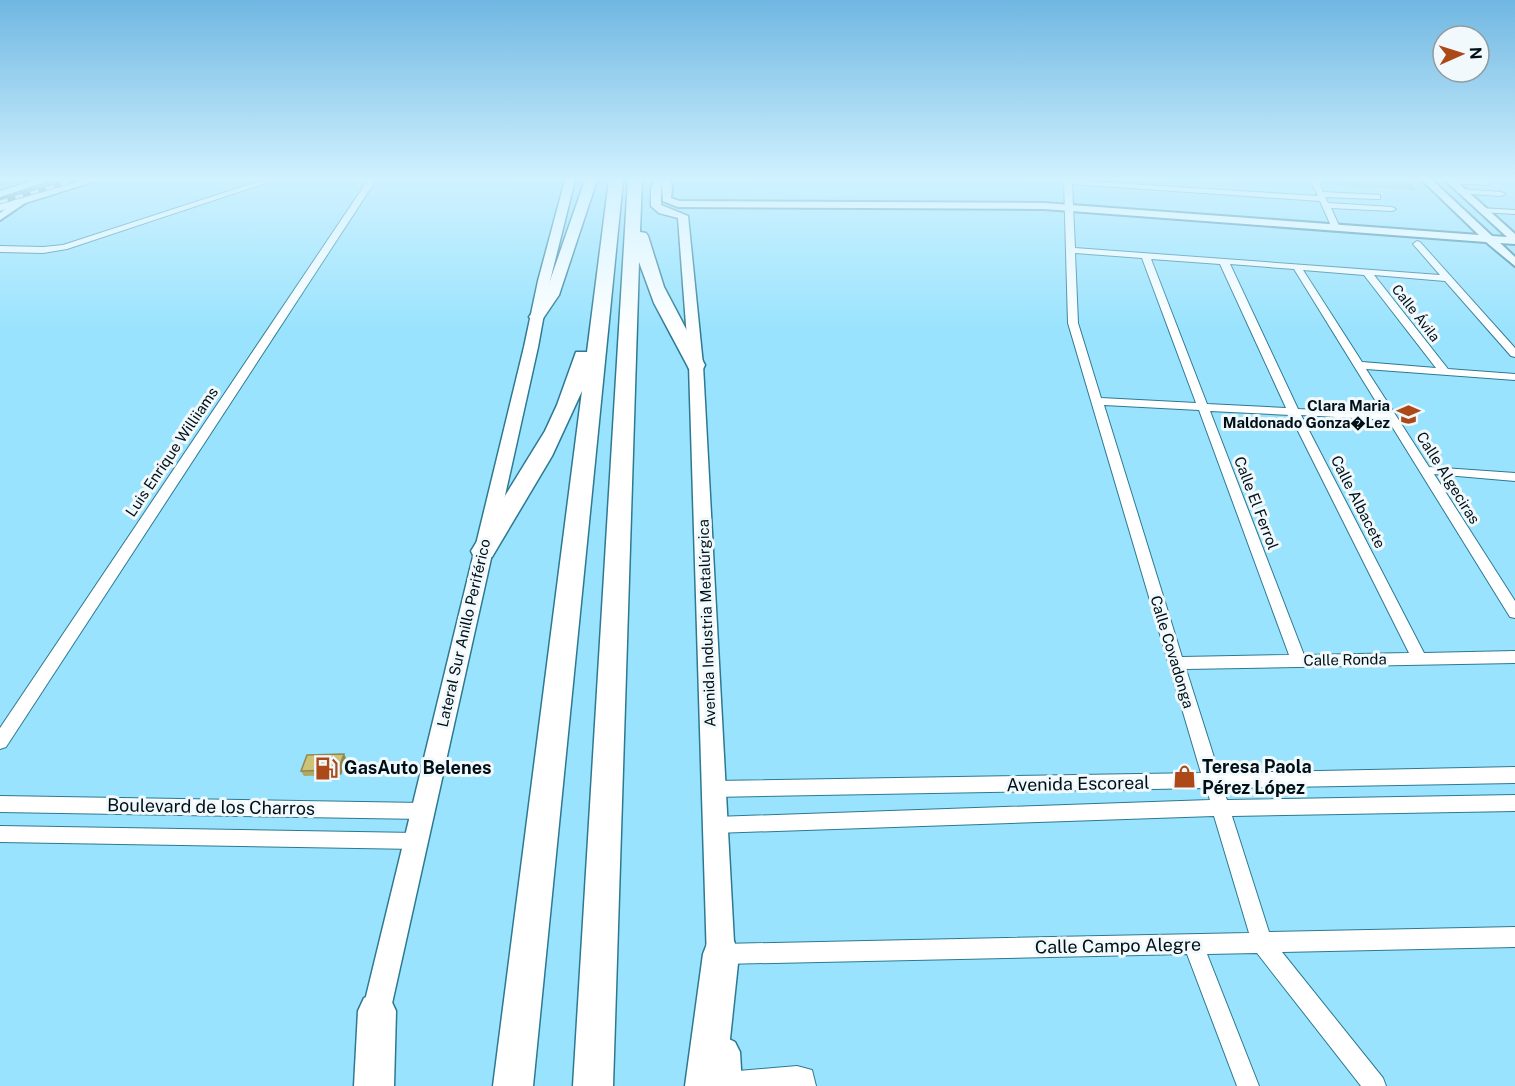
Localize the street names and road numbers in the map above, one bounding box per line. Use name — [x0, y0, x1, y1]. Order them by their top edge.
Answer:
street label: Calle Ávila — [1389, 281, 1444, 345]
street label: Luis Enrique Williiams — [122, 384, 221, 520]
street label: Calle Algeciras — [1413, 429, 1484, 527]
street label: Calle Albacete — [1328, 453, 1389, 551]
street label: Calle El Ferrol — [1231, 454, 1282, 552]
street label: Avenida Industria Metalúrgica — [694, 519, 719, 727]
street label: Lateral Sur Anillo Periférico — [434, 537, 493, 729]
street label: Calle Covadonga — [1147, 593, 1198, 710]
street label: Calle Ronda — [1303, 650, 1387, 669]
street label: Avenida Escoreal — [1006, 772, 1150, 795]
street label: Boulevard de los Charros — [107, 794, 315, 819]
street label: Calle Campo Alegre — [1035, 934, 1201, 957]

